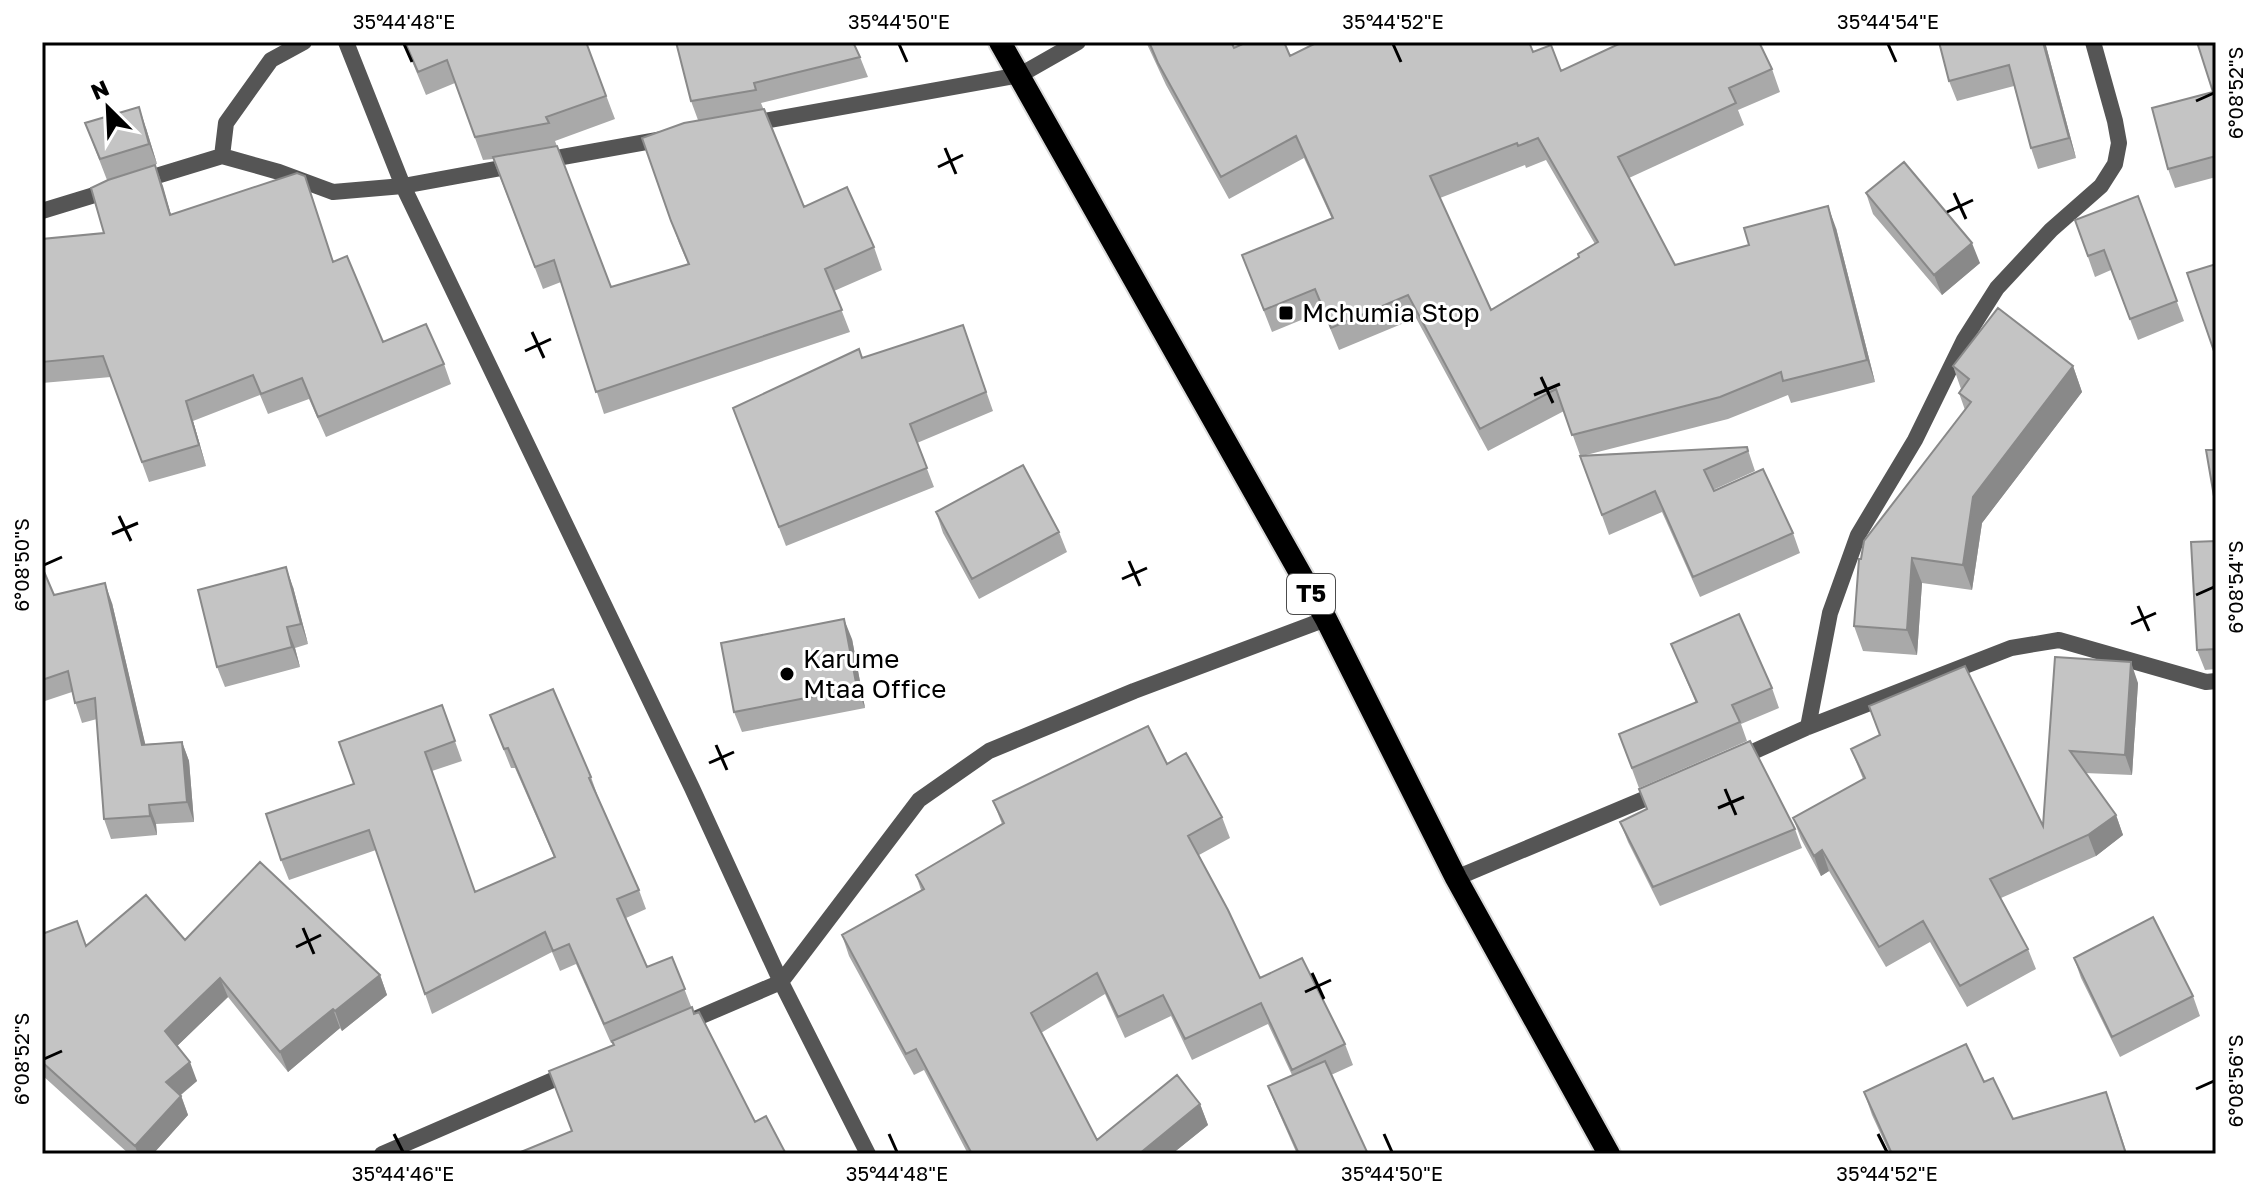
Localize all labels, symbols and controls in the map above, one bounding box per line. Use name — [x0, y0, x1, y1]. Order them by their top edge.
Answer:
text: 35°44'48"E — [353, 9, 455, 33]
text: 35°44'50"E — [848, 9, 950, 33]
text: 35°44'52"E — [1342, 9, 1444, 33]
text: 35°44'54"E — [1837, 9, 1939, 33]
text: 6°08'52"S — [2223, 47, 2247, 139]
north arrow — [68, 68, 148, 148]
text: N — [87, 74, 113, 105]
place label: Mchumia Stop — [1302, 297, 1480, 328]
marker: Mchumia Stop — [1277, 304, 1295, 322]
text: 6°08'50"S — [9, 518, 33, 612]
text: 6°08'54"S — [2223, 540, 2247, 634]
road number: T5 — [1287, 574, 1335, 614]
place label: Karume Mtaa Office — [803, 643, 946, 704]
marker: Karume Mtaa Office — [778, 665, 796, 683]
text: 6°08'52"S — [9, 1013, 33, 1105]
text: 6°08'56"S — [2223, 1034, 2247, 1128]
text: 35°44'46"E — [352, 1161, 454, 1185]
text: 35°44'48"E — [846, 1161, 948, 1185]
text: 35°44'50"E — [1341, 1161, 1443, 1185]
text: 35°44'52"E — [1836, 1161, 1938, 1185]

